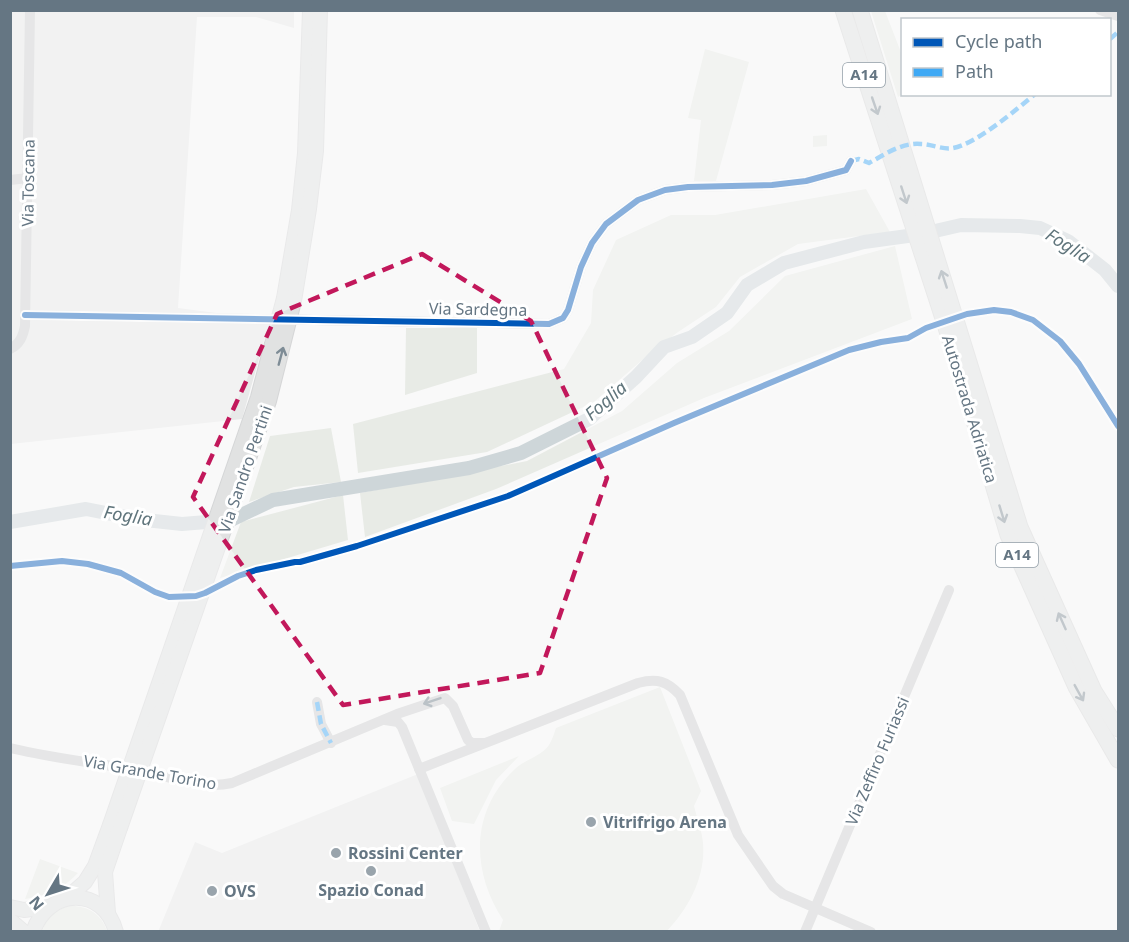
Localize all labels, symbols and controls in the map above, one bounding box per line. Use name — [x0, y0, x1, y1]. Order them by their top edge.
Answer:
legend — [901, 18, 1111, 96]
text: Cycle path — [955, 29, 1042, 53]
text: Path — [955, 59, 994, 83]
road number: A14 — [843, 63, 885, 87]
one-way arrow — [870, 96, 881, 115]
street label: Via Toscana — [16, 139, 40, 227]
one-way arrow — [899, 185, 910, 204]
water label: Foglia — [1042, 222, 1096, 268]
one-way arrow — [938, 270, 949, 289]
street label: Via Sardegna — [429, 297, 527, 321]
street label: Autostrada Adriatica — [937, 332, 1003, 486]
one-way arrow — [275, 347, 287, 366]
water label: Foglia — [579, 375, 632, 425]
street label: Via Sandro Pertini — [213, 402, 277, 536]
water label: Foglia — [102, 499, 154, 531]
one-way arrow — [997, 504, 1008, 523]
road number: A14 — [996, 543, 1038, 567]
one-way arrow — [1056, 613, 1068, 631]
one-way arrow — [1073, 684, 1085, 701]
street label: Via Zeffiro Furiassi — [840, 693, 914, 829]
one-way arrow — [423, 697, 442, 708]
street label: Via Grande Torino — [82, 749, 218, 795]
place label: Vitrifrigo Arena — [603, 811, 727, 833]
marker: Vitrifrigo Arena — [584, 815, 598, 829]
place label: Rossini Center — [348, 842, 463, 864]
marker: Rossini Center — [329, 846, 343, 860]
north arrow — [18, 864, 78, 924]
marker: Spazio Conad — [364, 864, 378, 878]
place label: Spazio Conad — [318, 879, 424, 901]
place label: OVS — [224, 880, 256, 902]
marker: OVS — [205, 884, 219, 898]
text: N — [24, 891, 49, 915]

